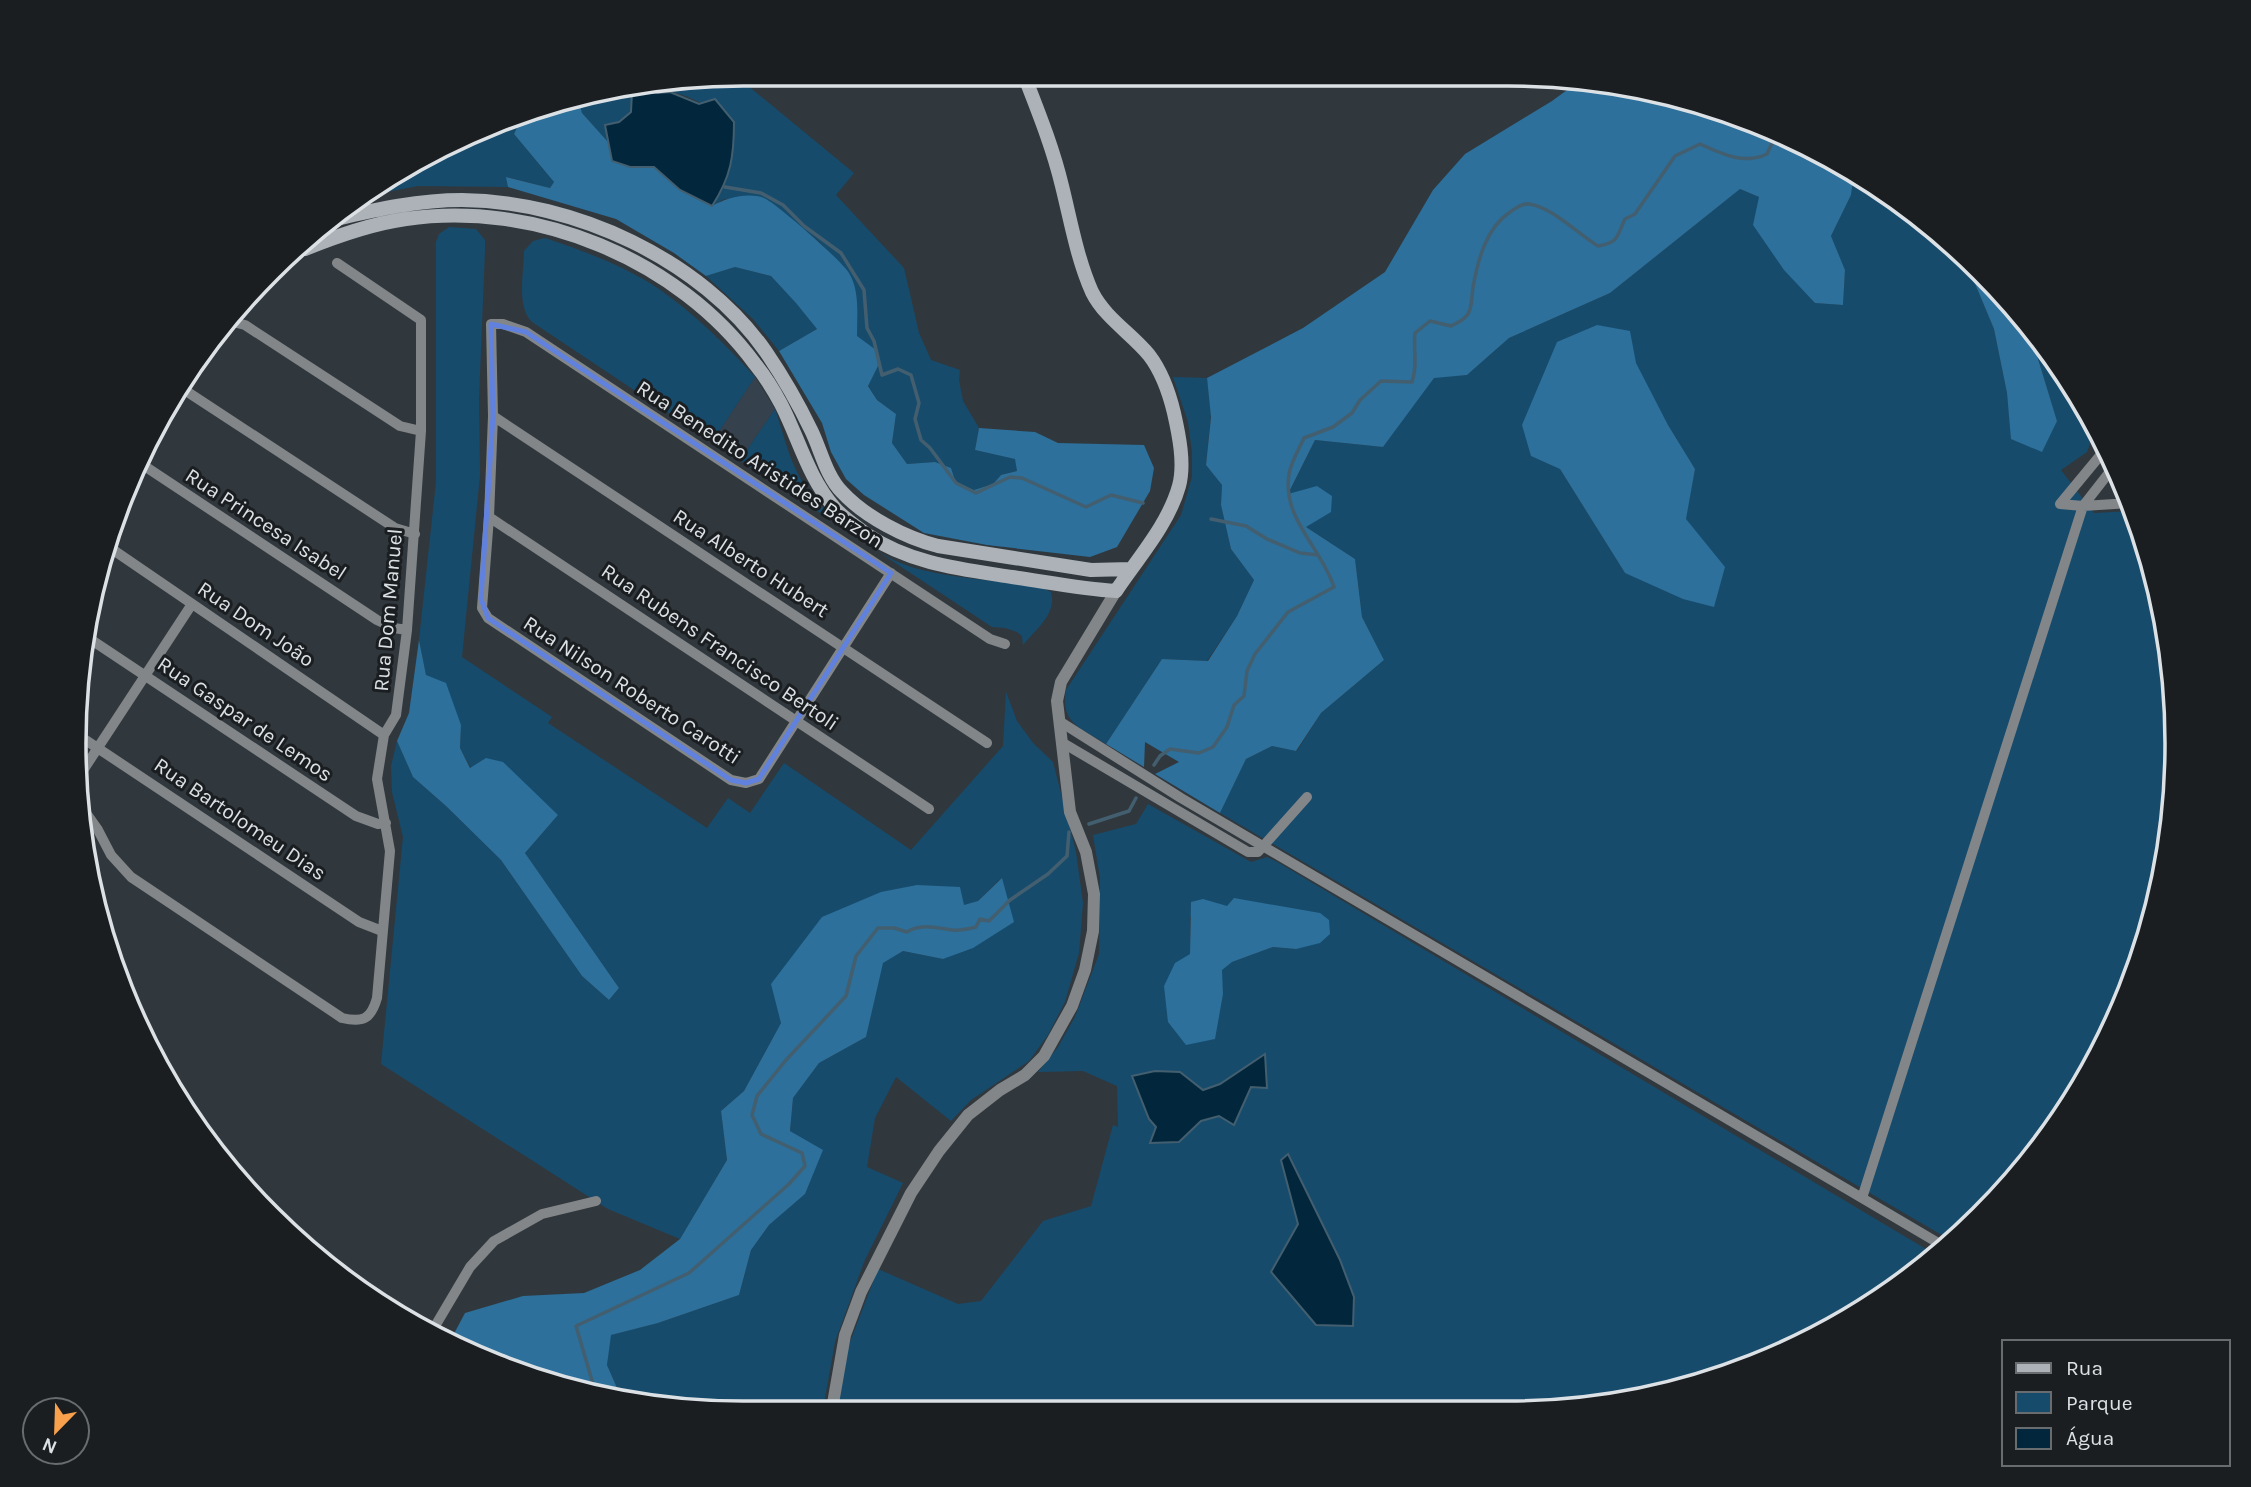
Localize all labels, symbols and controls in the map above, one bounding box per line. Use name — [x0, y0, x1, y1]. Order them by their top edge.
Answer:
street label: Rua Benedito Aristides Barzon — [632, 375, 888, 553]
street label: Rua Princesa Isabel — [181, 463, 351, 585]
street label: Rua Alberto Hubert — [669, 504, 833, 622]
street label: Rua Dom Manuel — [369, 528, 407, 692]
street label: Rua Rubens Francisco Bertoli — [597, 559, 843, 735]
street label: Rua Dom João — [193, 576, 319, 672]
street label: Rua Nilson Roberto Carotti — [519, 611, 745, 769]
street label: Rua Gaspar de Lemos — [153, 652, 337, 786]
street label: Rua Bartolomeu Dias — [150, 753, 330, 885]
legend — [2002, 1340, 2230, 1466]
text: Rua — [2066, 1356, 2103, 1380]
text: Parque — [2066, 1391, 2133, 1415]
north arrow — [21, 1396, 91, 1466]
text: Água — [2066, 1426, 2114, 1450]
text: N — [39, 1433, 60, 1459]

